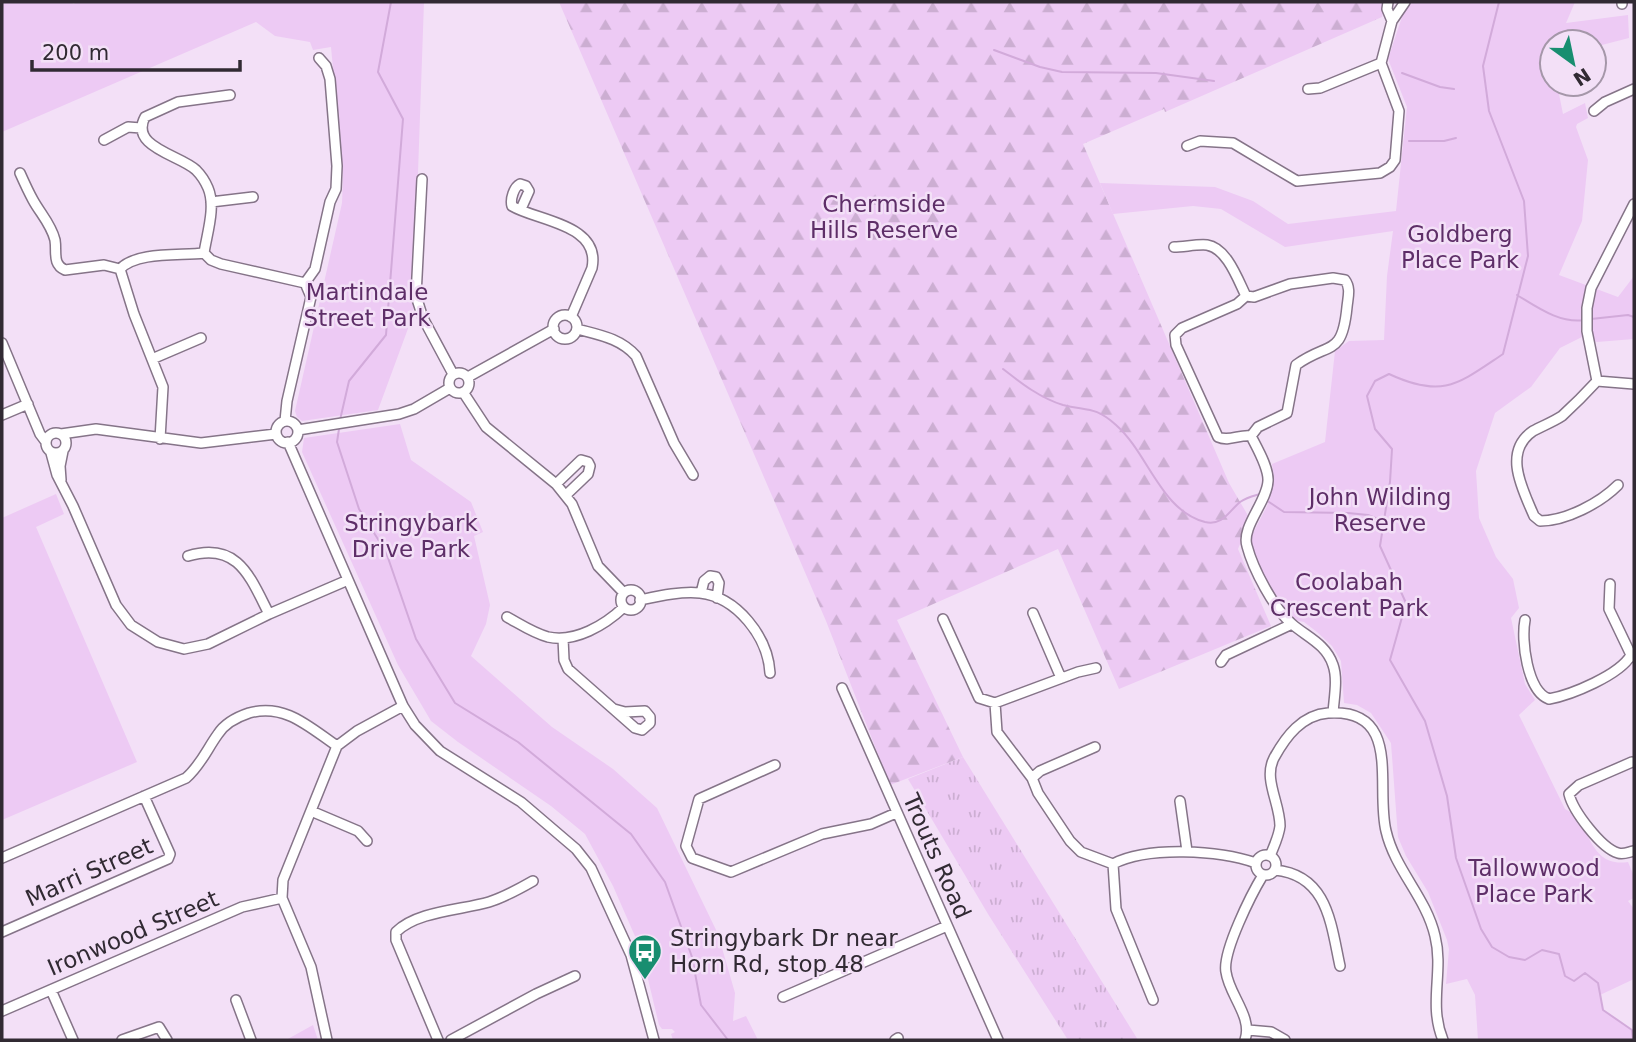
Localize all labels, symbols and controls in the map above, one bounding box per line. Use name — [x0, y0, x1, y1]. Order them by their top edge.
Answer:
scale bar — [32, 28, 240, 72]
north arrow — [1538, 28, 1608, 98]
text: 200 m — [42, 41, 109, 65]
text: N — [1570, 64, 1595, 91]
park label: Chermside Hills Reserve — [810, 191, 958, 243]
park label: Goldberg Place Park — [1401, 221, 1520, 273]
park label: Martindale Street Park — [304, 279, 431, 331]
park label: John Wilding Reserve — [1307, 484, 1451, 536]
park label: Stringybark Drive Park — [344, 510, 479, 562]
park label: Coolabah Crescent Park — [1270, 569, 1429, 621]
street label: Trouts Road — [897, 788, 976, 923]
street label: Marri Street — [22, 832, 156, 912]
park label: Tallowwood Place Park — [1467, 855, 1600, 907]
street label: Ironwood Street — [44, 885, 222, 981]
place label: Stringybark Dr near Horn Rd, stop 48 — [670, 925, 898, 977]
bus stop icon: Stringybark Dr near Horn Rd, stop 48 — [626, 932, 664, 981]

